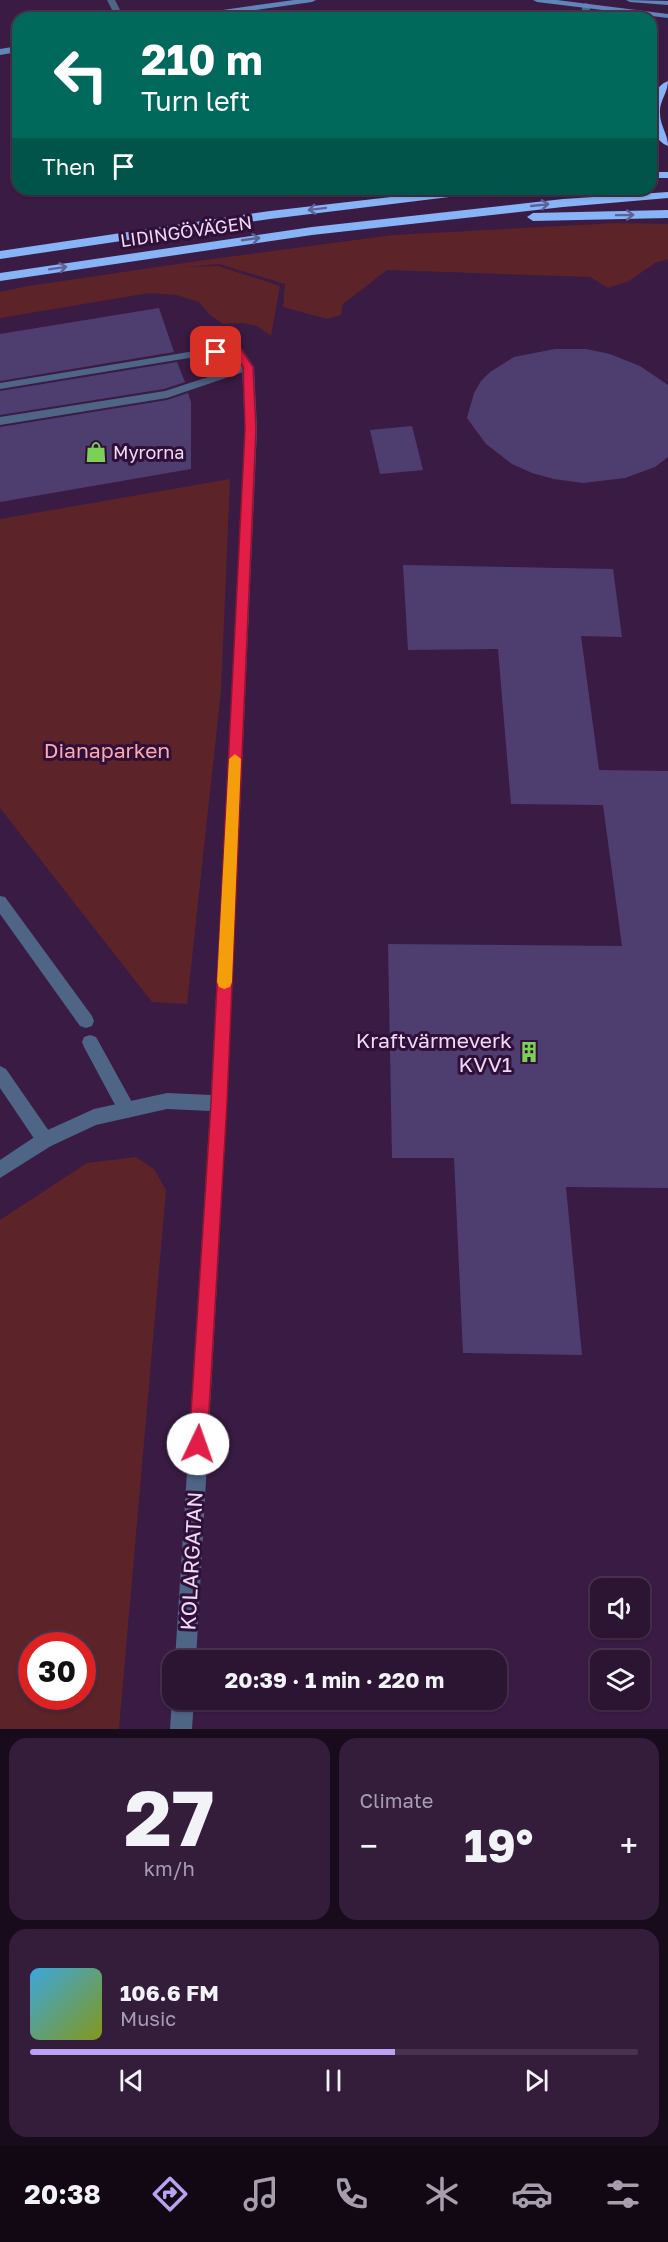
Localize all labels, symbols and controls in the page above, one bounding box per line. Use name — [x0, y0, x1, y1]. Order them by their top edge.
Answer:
text: 210 m — [141, 34, 263, 84]
icon: left — [42, 36, 120, 114]
text: Turn left — [141, 85, 250, 117]
icon: arrive — [107, 150, 140, 183]
text: Then — [42, 153, 95, 180]
one-way arrow — [530, 199, 550, 210]
one-way arrow — [307, 204, 327, 215]
one-way arrow — [615, 209, 635, 221]
street label: LIDINGÖVÄGEN — [119, 211, 253, 251]
one-way arrow — [240, 234, 260, 245]
one-way arrow — [47, 262, 67, 273]
pin — [190, 326, 241, 377]
icon: arrive — [199, 335, 232, 368]
shop icon: Myrorna — [84, 440, 108, 464]
place label: Myrorna — [113, 441, 184, 463]
park label: Dianaparken — [44, 737, 170, 763]
place label: Kraftvärmeverk KVV1 — [356, 1027, 512, 1077]
building icon: Kraftvärmeverk KVV1 — [517, 1040, 541, 1064]
position arrow — [166, 1412, 230, 1476]
street label: KOLARGATAN — [174, 1491, 208, 1631]
map controls — [590, 1578, 650, 1710]
button: sound — [590, 1578, 650, 1638]
speed limit sign: 30 — [18, 1632, 96, 1710]
button: layers — [590, 1650, 650, 1710]
text: 20:39 · 1 min · 220 m — [225, 1666, 444, 1693]
text: 27 — [124, 1770, 214, 1863]
text: Climate — [360, 1788, 433, 1812]
text: 19° — [464, 1818, 533, 1872]
text: − — [360, 1826, 378, 1865]
text: + — [620, 1826, 638, 1865]
text: km/h — [144, 1856, 195, 1880]
text: 106.6 FM — [120, 1979, 219, 2006]
text: Music — [120, 2006, 176, 2030]
icon: previous — [115, 2064, 148, 2097]
icon: pause — [317, 2064, 350, 2097]
icon: next — [520, 2064, 553, 2097]
icon: directions — [149, 2173, 191, 2215]
icon: music — [240, 2173, 282, 2215]
icon: phone — [330, 2173, 372, 2215]
icon: climate — [421, 2173, 463, 2215]
icon: car — [511, 2173, 553, 2215]
icon: filters — [602, 2173, 644, 2215]
text: 20:38 — [24, 2178, 101, 2210]

